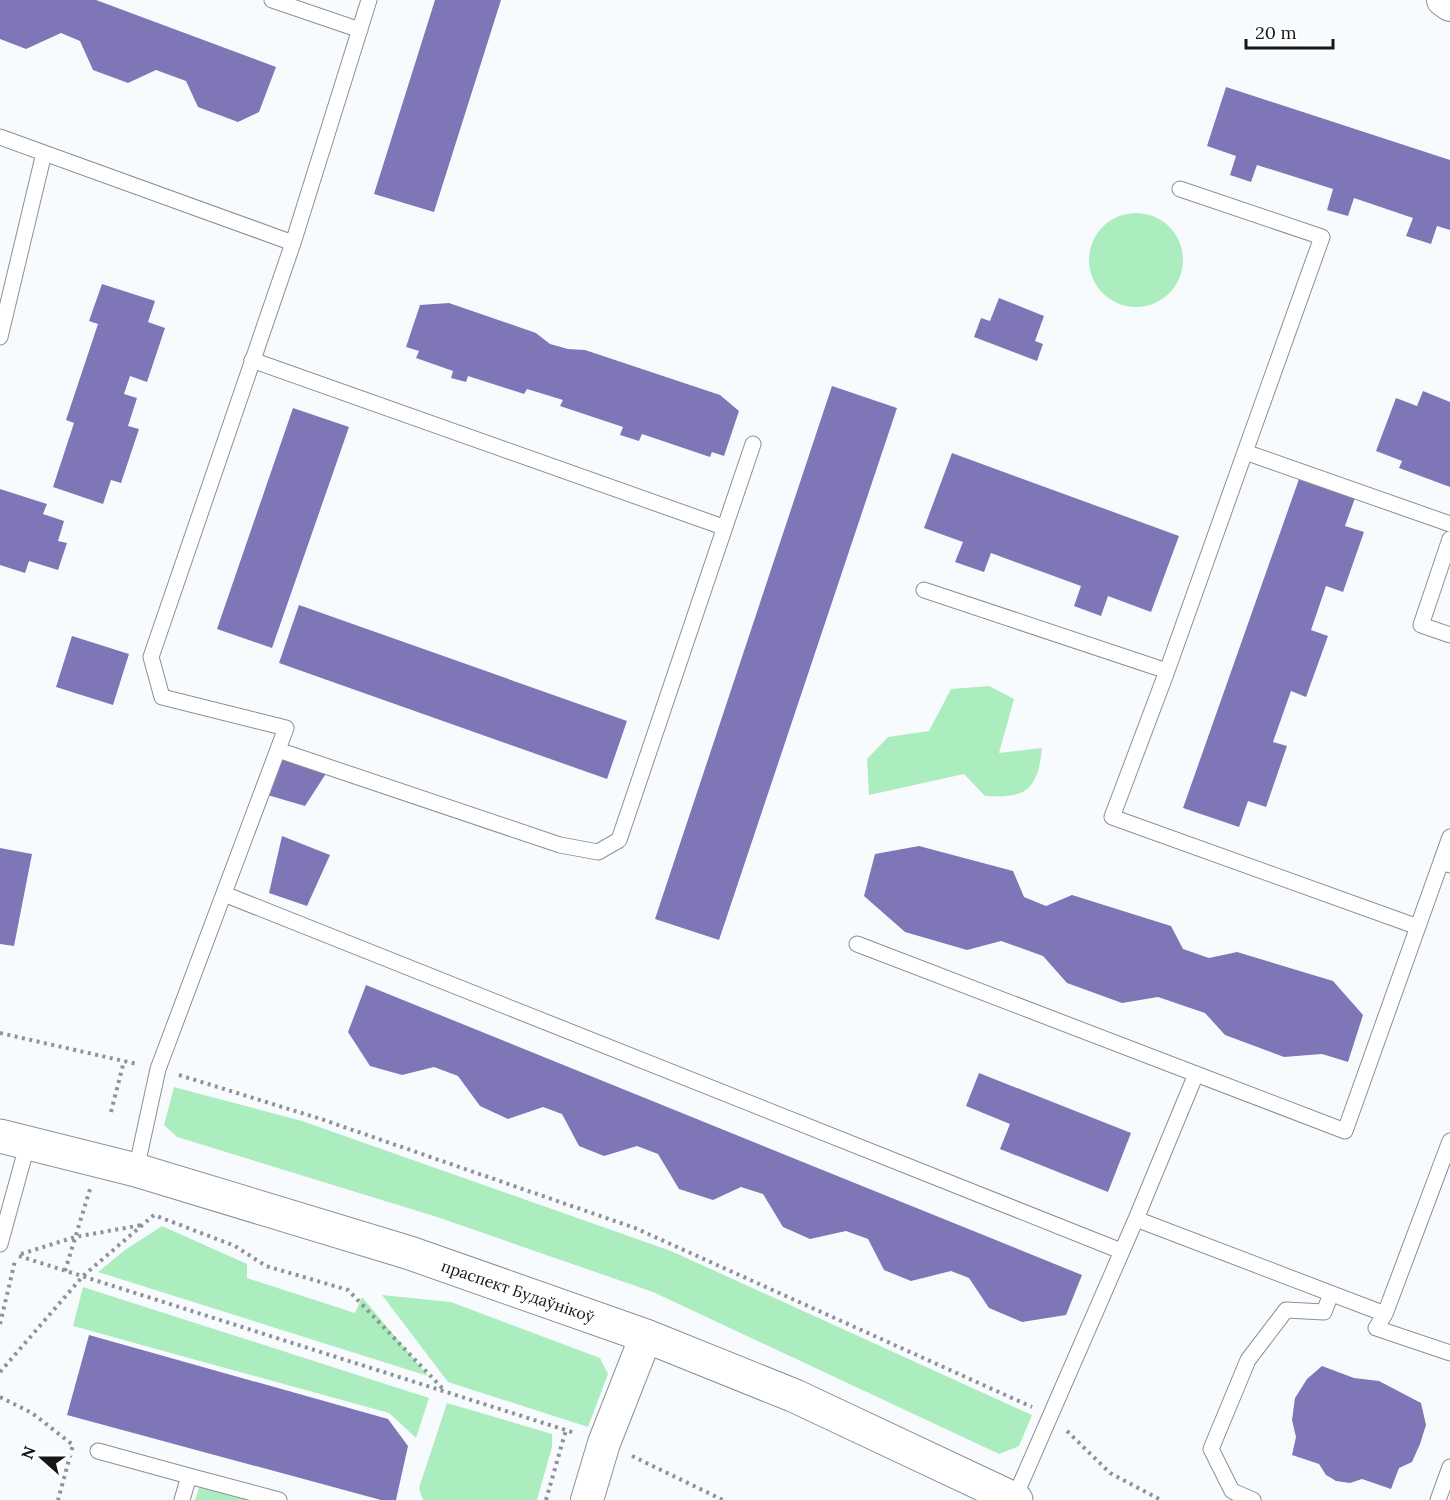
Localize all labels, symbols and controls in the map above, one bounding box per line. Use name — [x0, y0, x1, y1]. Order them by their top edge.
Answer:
scale bar — [1246, 12, 1333, 50]
text: 20 m — [1255, 21, 1297, 44]
street label: праспект Будаўнікоў — [439, 1255, 598, 1327]
north arrow — [12, 1428, 72, 1488]
text: N — [16, 1443, 40, 1462]

